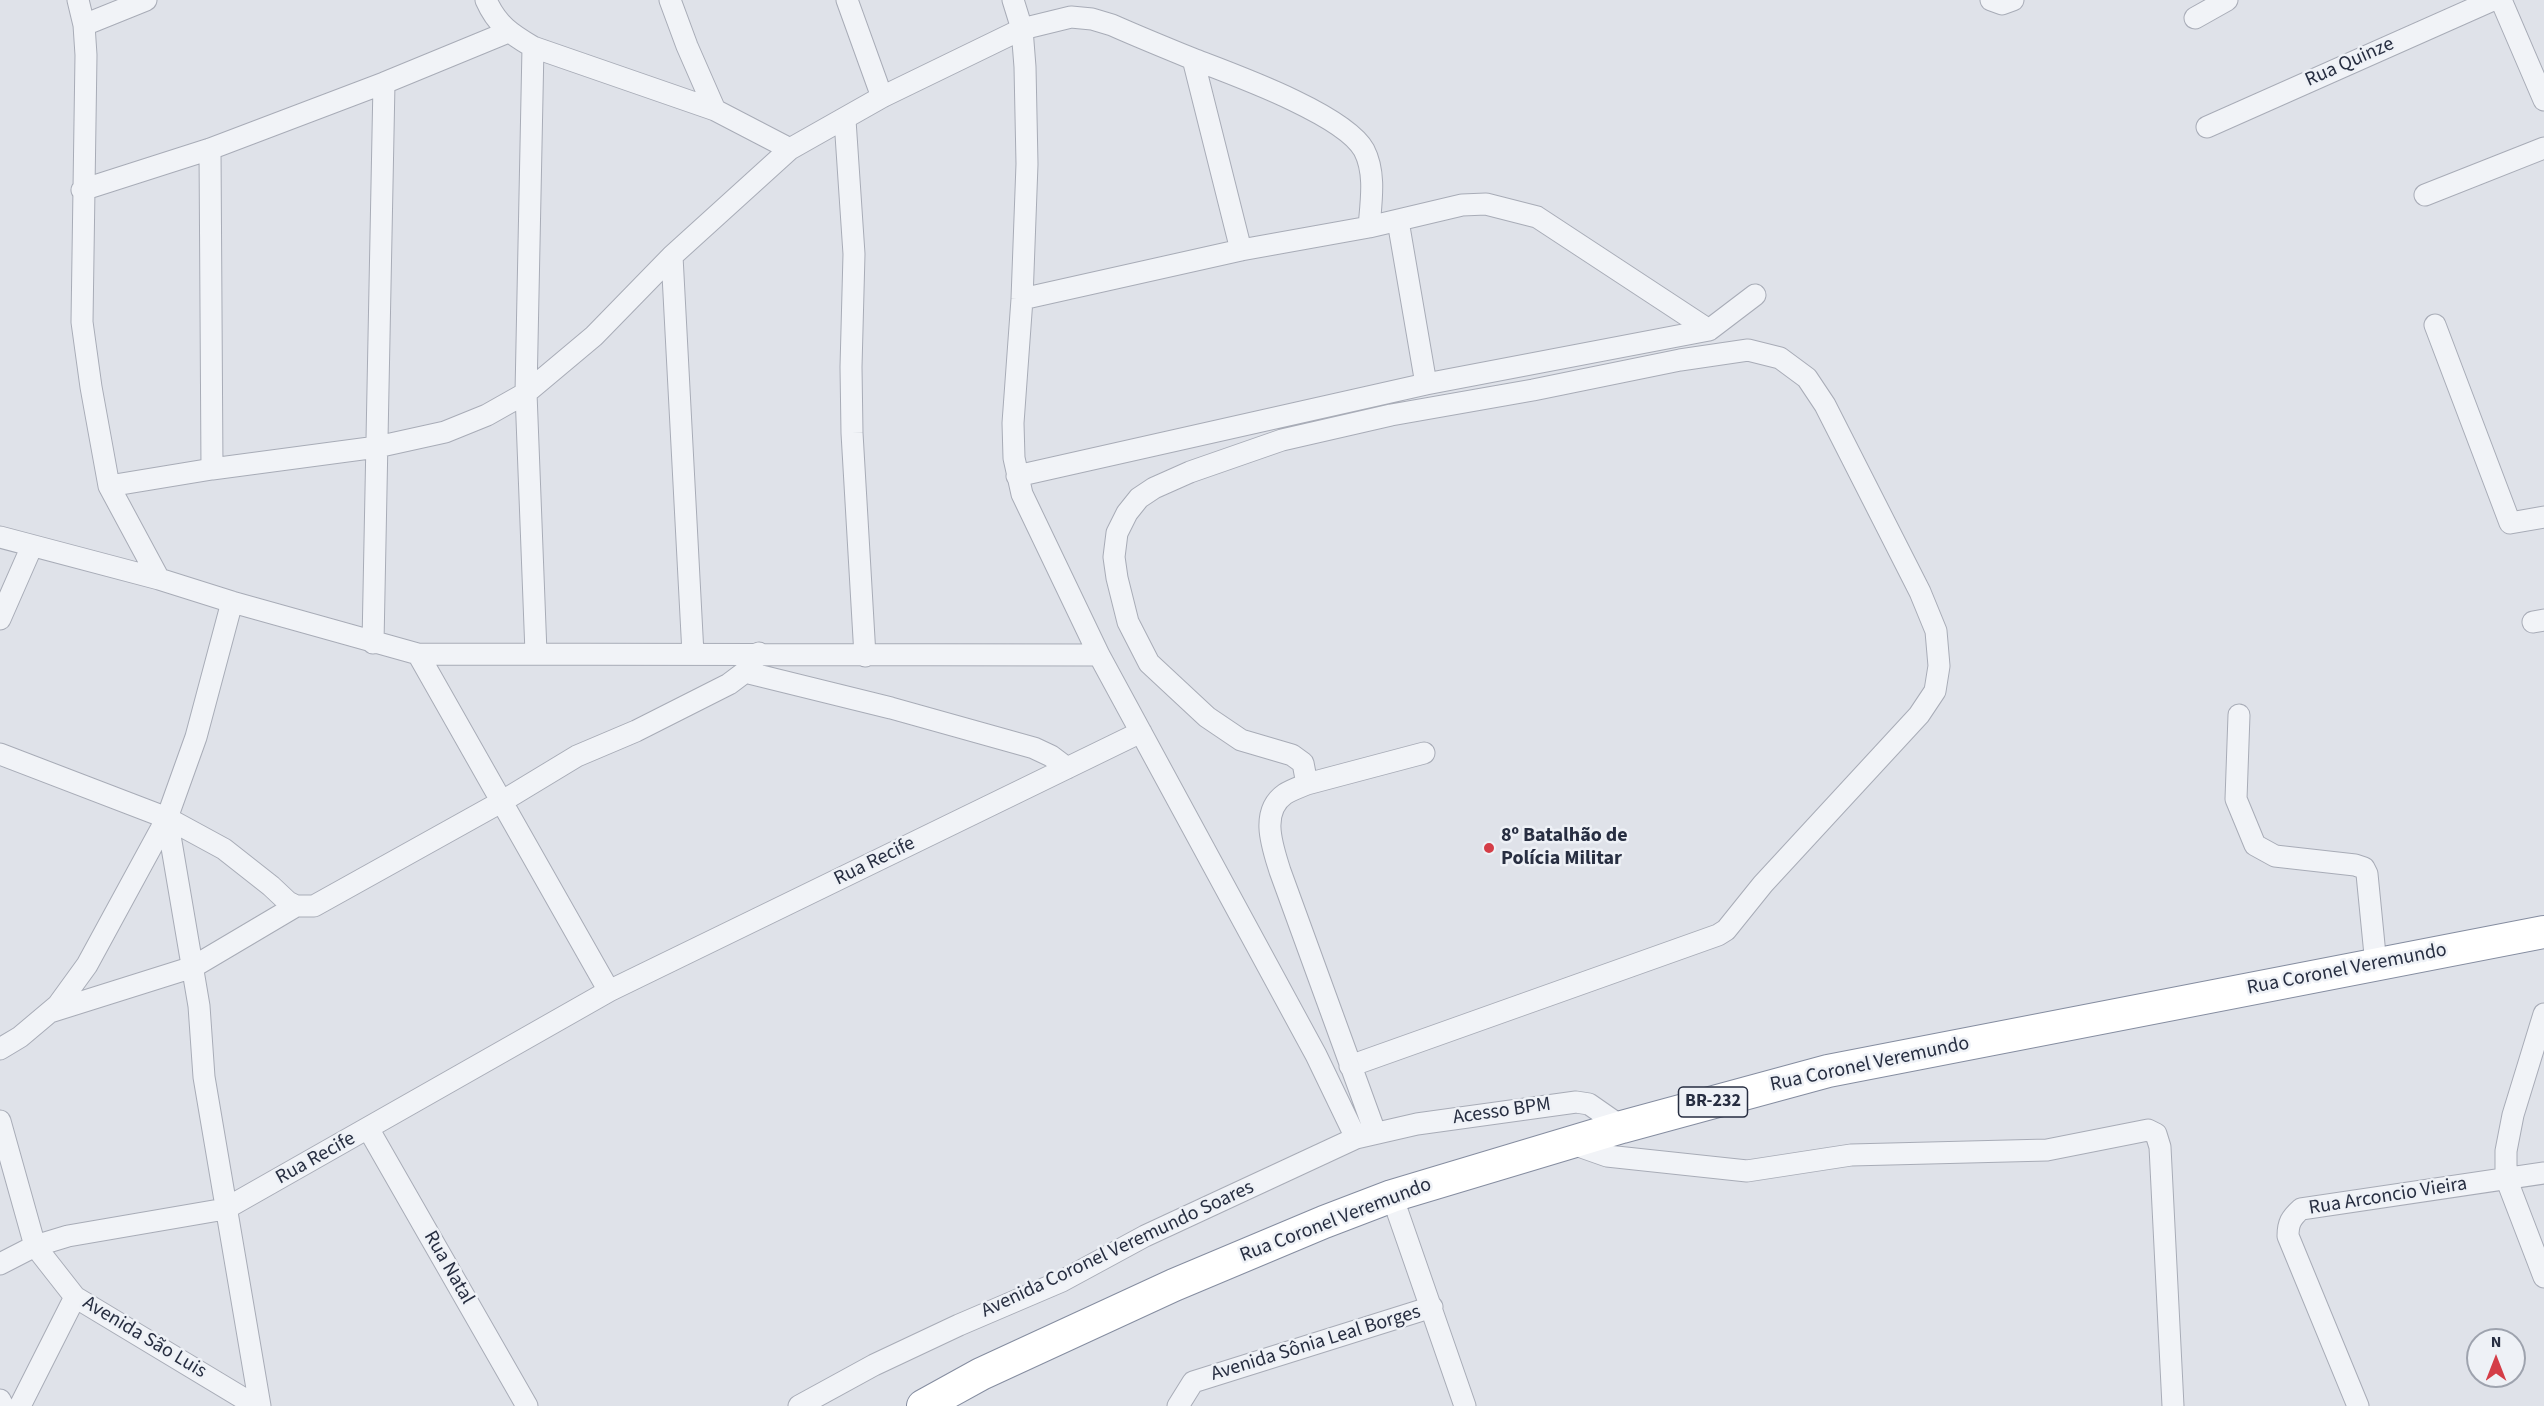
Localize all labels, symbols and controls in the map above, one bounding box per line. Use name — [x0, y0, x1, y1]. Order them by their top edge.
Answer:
street label: Rua Quinze — [2302, 33, 2398, 93]
place label: 8º Batalhão de Polícia Militar — [1501, 825, 1628, 872]
street label: Rua Recife — [831, 832, 919, 892]
marker: 8º Batalhão de Polícia Militar — [1482, 841, 1496, 855]
street label: Rua Coronel Veremundo — [2245, 939, 2449, 1001]
street label: Rua Coronel Veremundo — [1768, 1032, 1972, 1098]
road number: BR-232 — [1678, 1087, 1748, 1117]
street label: Acesso BPM — [1451, 1093, 1553, 1131]
street label: Rua Recife — [272, 1127, 360, 1191]
street label: Rua Coronel Veremundo — [1237, 1173, 1435, 1269]
street label: Rua Arconcio Vieira — [2307, 1173, 2469, 1221]
street label: Avenida Coronel Veremundo Soares — [978, 1176, 1258, 1324]
street label: Rua Natal — [417, 1227, 479, 1309]
street label: Avenida São Luis — [78, 1292, 210, 1384]
street label: Avenida Sônia Leal Borges — [1208, 1301, 1424, 1387]
north arrow — [2466, 1328, 2526, 1388]
text: N — [2491, 1331, 2501, 1353]

